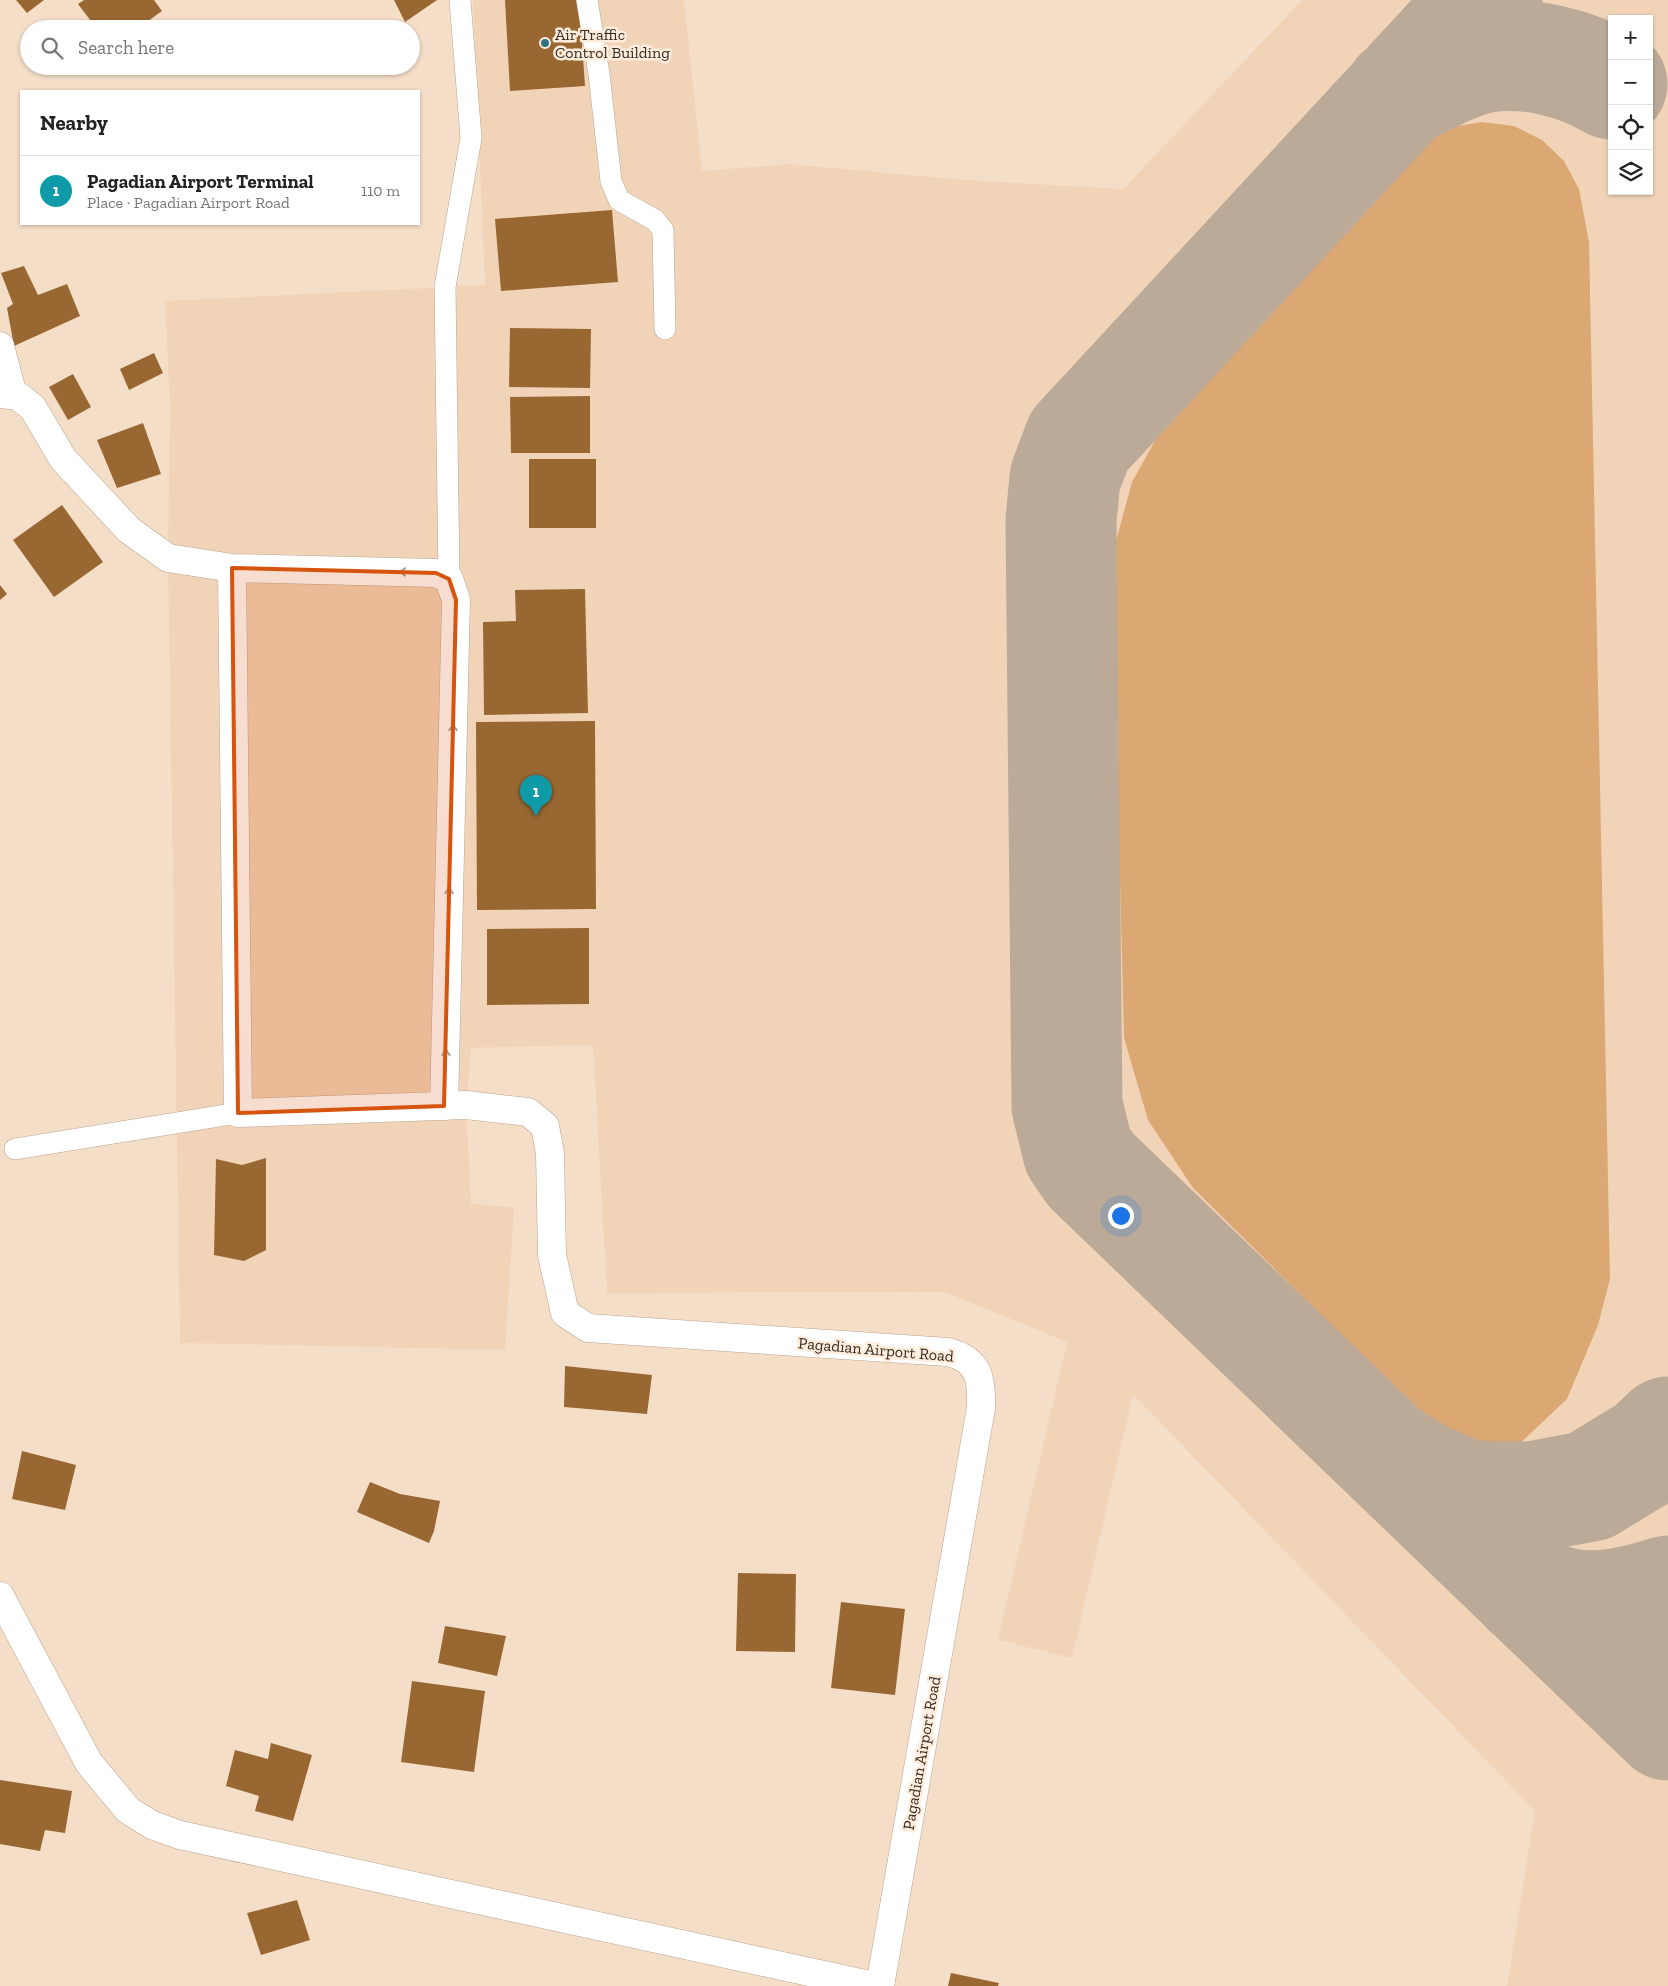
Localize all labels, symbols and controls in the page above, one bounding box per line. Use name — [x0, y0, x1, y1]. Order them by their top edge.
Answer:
map controls — [1608, 15, 1653, 195]
button: + — [1608, 15, 1653, 60]
search box — [20, 20, 420, 75]
place label: Air Traffic Control Building — [555, 25, 670, 62]
icon: search — [38, 34, 66, 62]
text: Search here — [78, 36, 174, 59]
marker: Air Traffic Control Building — [539, 37, 551, 49]
button: − — [1608, 60, 1653, 105]
button: locate — [1608, 105, 1653, 150]
text: Nearby — [40, 110, 108, 135]
button: layers — [1608, 150, 1653, 195]
text: Pagadian Airport Terminal — [87, 170, 314, 193]
text: 1 — [53, 181, 59, 200]
text: 110 m — [361, 181, 400, 200]
text: Place · Pagadian Airport Road — [87, 193, 290, 212]
one-way arrow — [399, 567, 416, 577]
one-way arrow — [448, 725, 458, 741]
pin: 1 — [520, 775, 552, 816]
one-way arrow — [445, 887, 454, 903]
one-way arrow — [441, 1049, 450, 1065]
your location — [1108, 1203, 1134, 1229]
street label: Pagadian Airport Road — [797, 1333, 955, 1366]
street label: Pagadian Airport Road — [899, 1674, 944, 1831]

